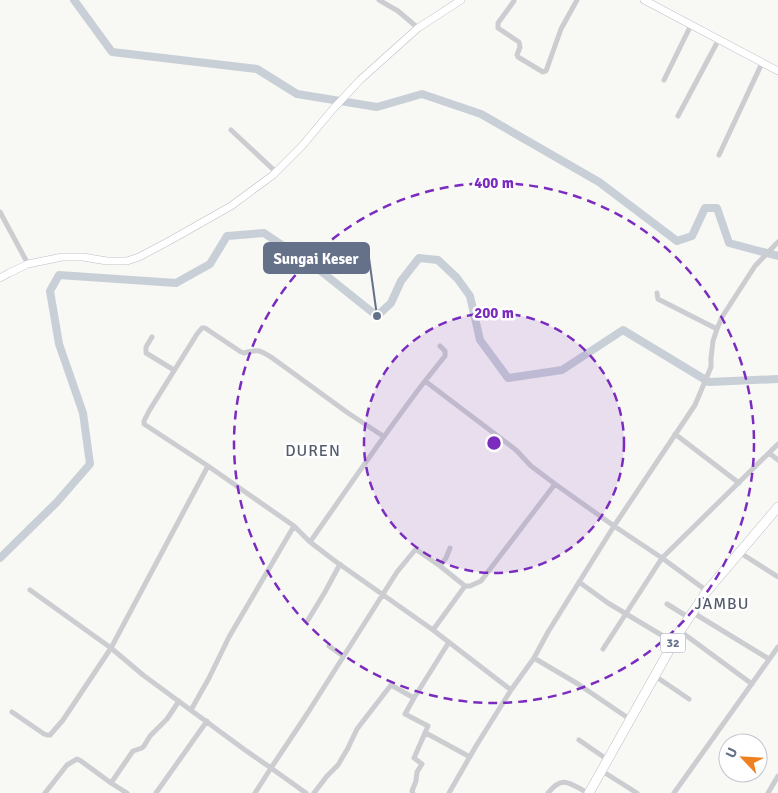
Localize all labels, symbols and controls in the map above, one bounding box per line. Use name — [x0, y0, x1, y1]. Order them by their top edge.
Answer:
text: 400 m — [474, 174, 514, 192]
callout: Sungai Keser — [264, 243, 369, 273]
text: Sungai Keser — [274, 250, 359, 268]
text: 200 m — [474, 304, 514, 322]
centre of rings — [485, 434, 503, 452]
district label: DUREN — [285, 441, 341, 461]
district label: JAMBU — [695, 594, 749, 614]
road number: 32 — [660, 634, 686, 652]
north arrow — [718, 733, 768, 783]
text: U — [722, 745, 741, 761]

